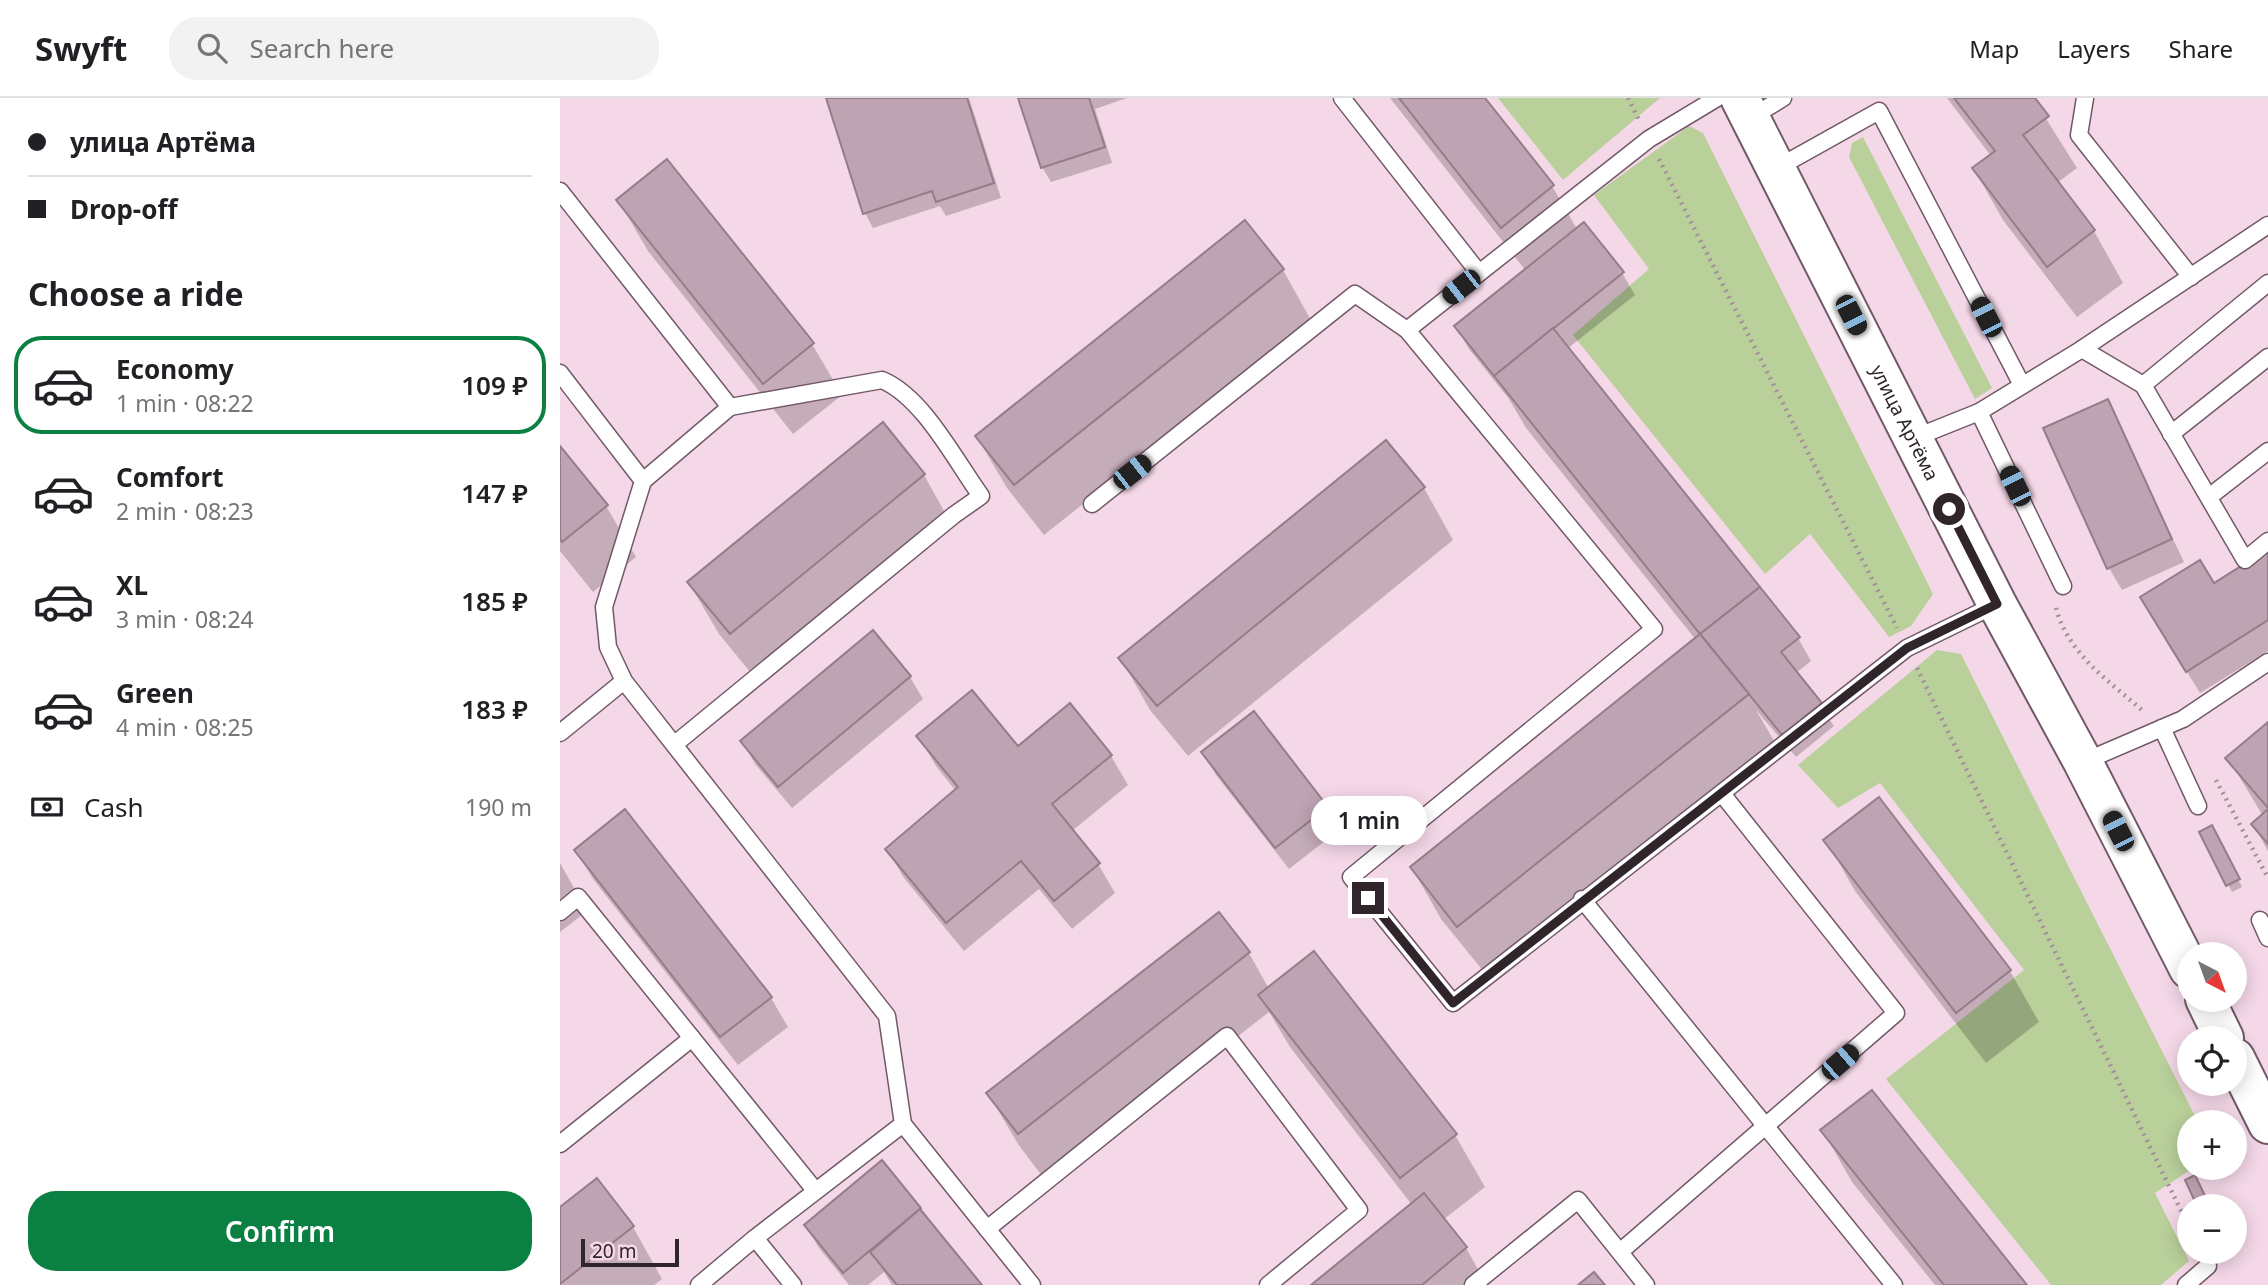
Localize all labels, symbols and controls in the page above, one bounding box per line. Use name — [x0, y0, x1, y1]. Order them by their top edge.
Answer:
search box — [169, 17, 659, 80]
text: Swyft — [35, 26, 127, 71]
icon: search — [193, 29, 231, 67]
text: Search here — [249, 30, 394, 66]
text: Map — [1969, 32, 2019, 65]
text: Layers — [2057, 32, 2131, 65]
text: Share — [2169, 32, 2233, 65]
text: улица Артёма — [70, 124, 256, 160]
text: Drop-off — [70, 191, 177, 227]
car — [1438, 266, 1485, 308]
text: Choose a ride — [28, 272, 244, 315]
car — [1833, 292, 1870, 338]
car — [1968, 294, 2005, 340]
text: Economy — [116, 351, 234, 387]
icon: car — [32, 354, 95, 417]
street label: улица Артёма — [1865, 360, 1945, 485]
text: 109 ₽ — [461, 367, 528, 403]
text: 1 min · 08:22 — [116, 387, 254, 419]
car — [1109, 451, 1156, 493]
text: Comfort — [116, 459, 224, 495]
icon: car — [32, 462, 95, 525]
car — [1997, 463, 2034, 509]
text: 147 ₽ — [461, 475, 528, 511]
route start — [1933, 493, 1965, 525]
text: 2 min · 08:23 — [116, 495, 254, 527]
text: XL — [116, 567, 148, 603]
icon: car — [32, 570, 95, 633]
text: 185 ₽ — [461, 583, 528, 619]
text: 3 min · 08:24 — [116, 603, 254, 635]
text: Green — [116, 675, 194, 711]
icon: car — [32, 678, 95, 741]
text: 183 ₽ — [461, 691, 528, 727]
text: 4 min · 08:25 — [116, 711, 254, 743]
icon: cash — [28, 788, 66, 826]
text: Cash — [84, 789, 144, 825]
text: 190 m — [465, 791, 532, 823]
callout: 1 min — [1310, 796, 1426, 846]
text: 1 min — [1338, 804, 1400, 836]
car — [2100, 808, 2137, 854]
route end — [1352, 882, 1384, 914]
north arrow — [2177, 942, 2247, 1012]
map controls — [2177, 942, 2247, 1264]
button: locate — [2177, 1026, 2247, 1096]
car — [1818, 1040, 1863, 1084]
button: + — [2177, 1110, 2247, 1180]
button: Confirm — [28, 1191, 532, 1271]
button: − — [2177, 1194, 2247, 1264]
scale bar — [581, 1236, 679, 1268]
text: 20 m — [592, 1238, 636, 1264]

